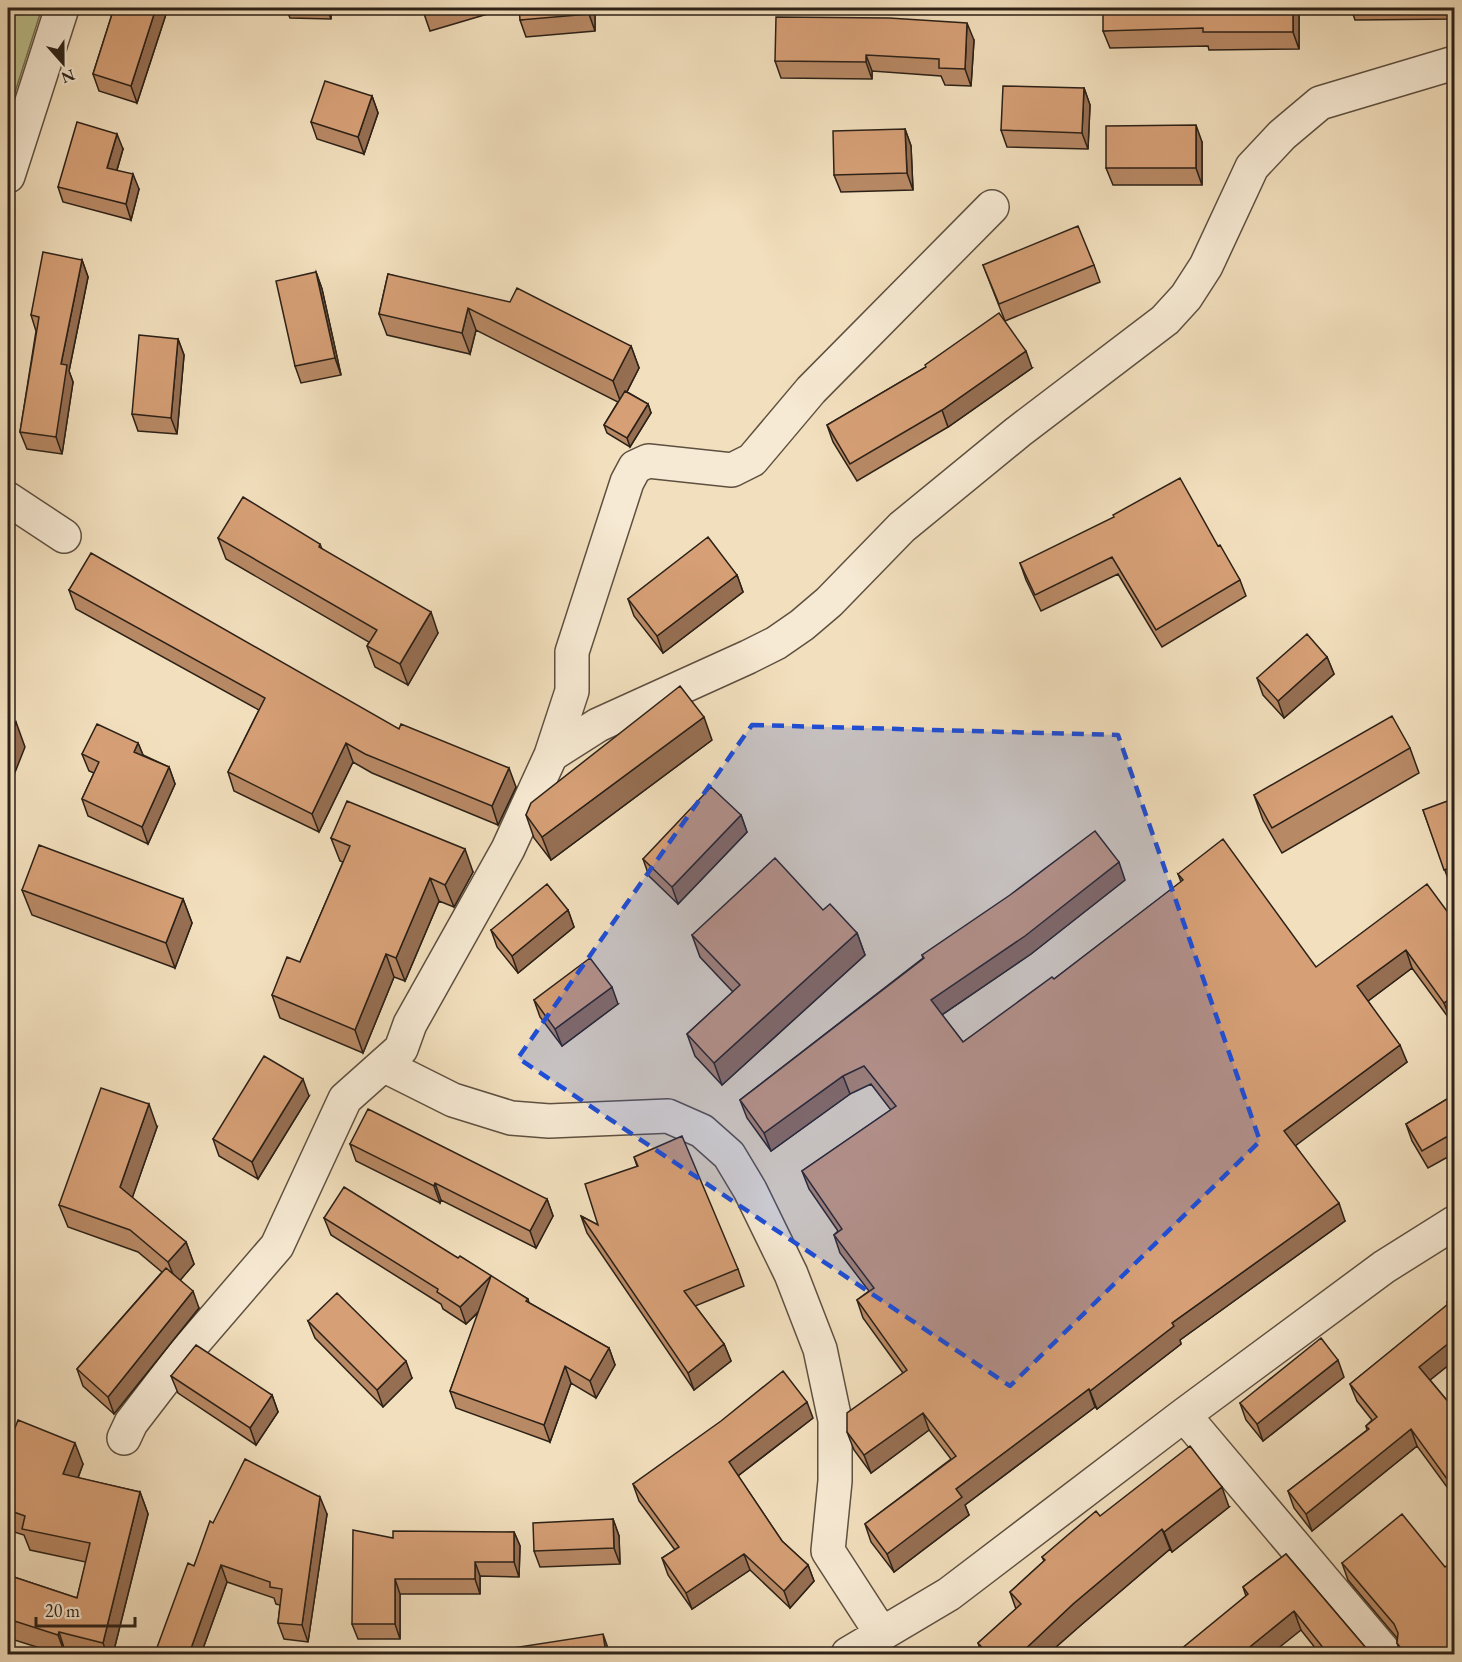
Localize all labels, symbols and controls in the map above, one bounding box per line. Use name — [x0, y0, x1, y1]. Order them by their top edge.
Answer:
north arrow — [33, 33, 93, 93]
text: N — [58, 64, 78, 89]
scale bar — [36, 1590, 135, 1628]
text: 20 m — [45, 1599, 80, 1622]

